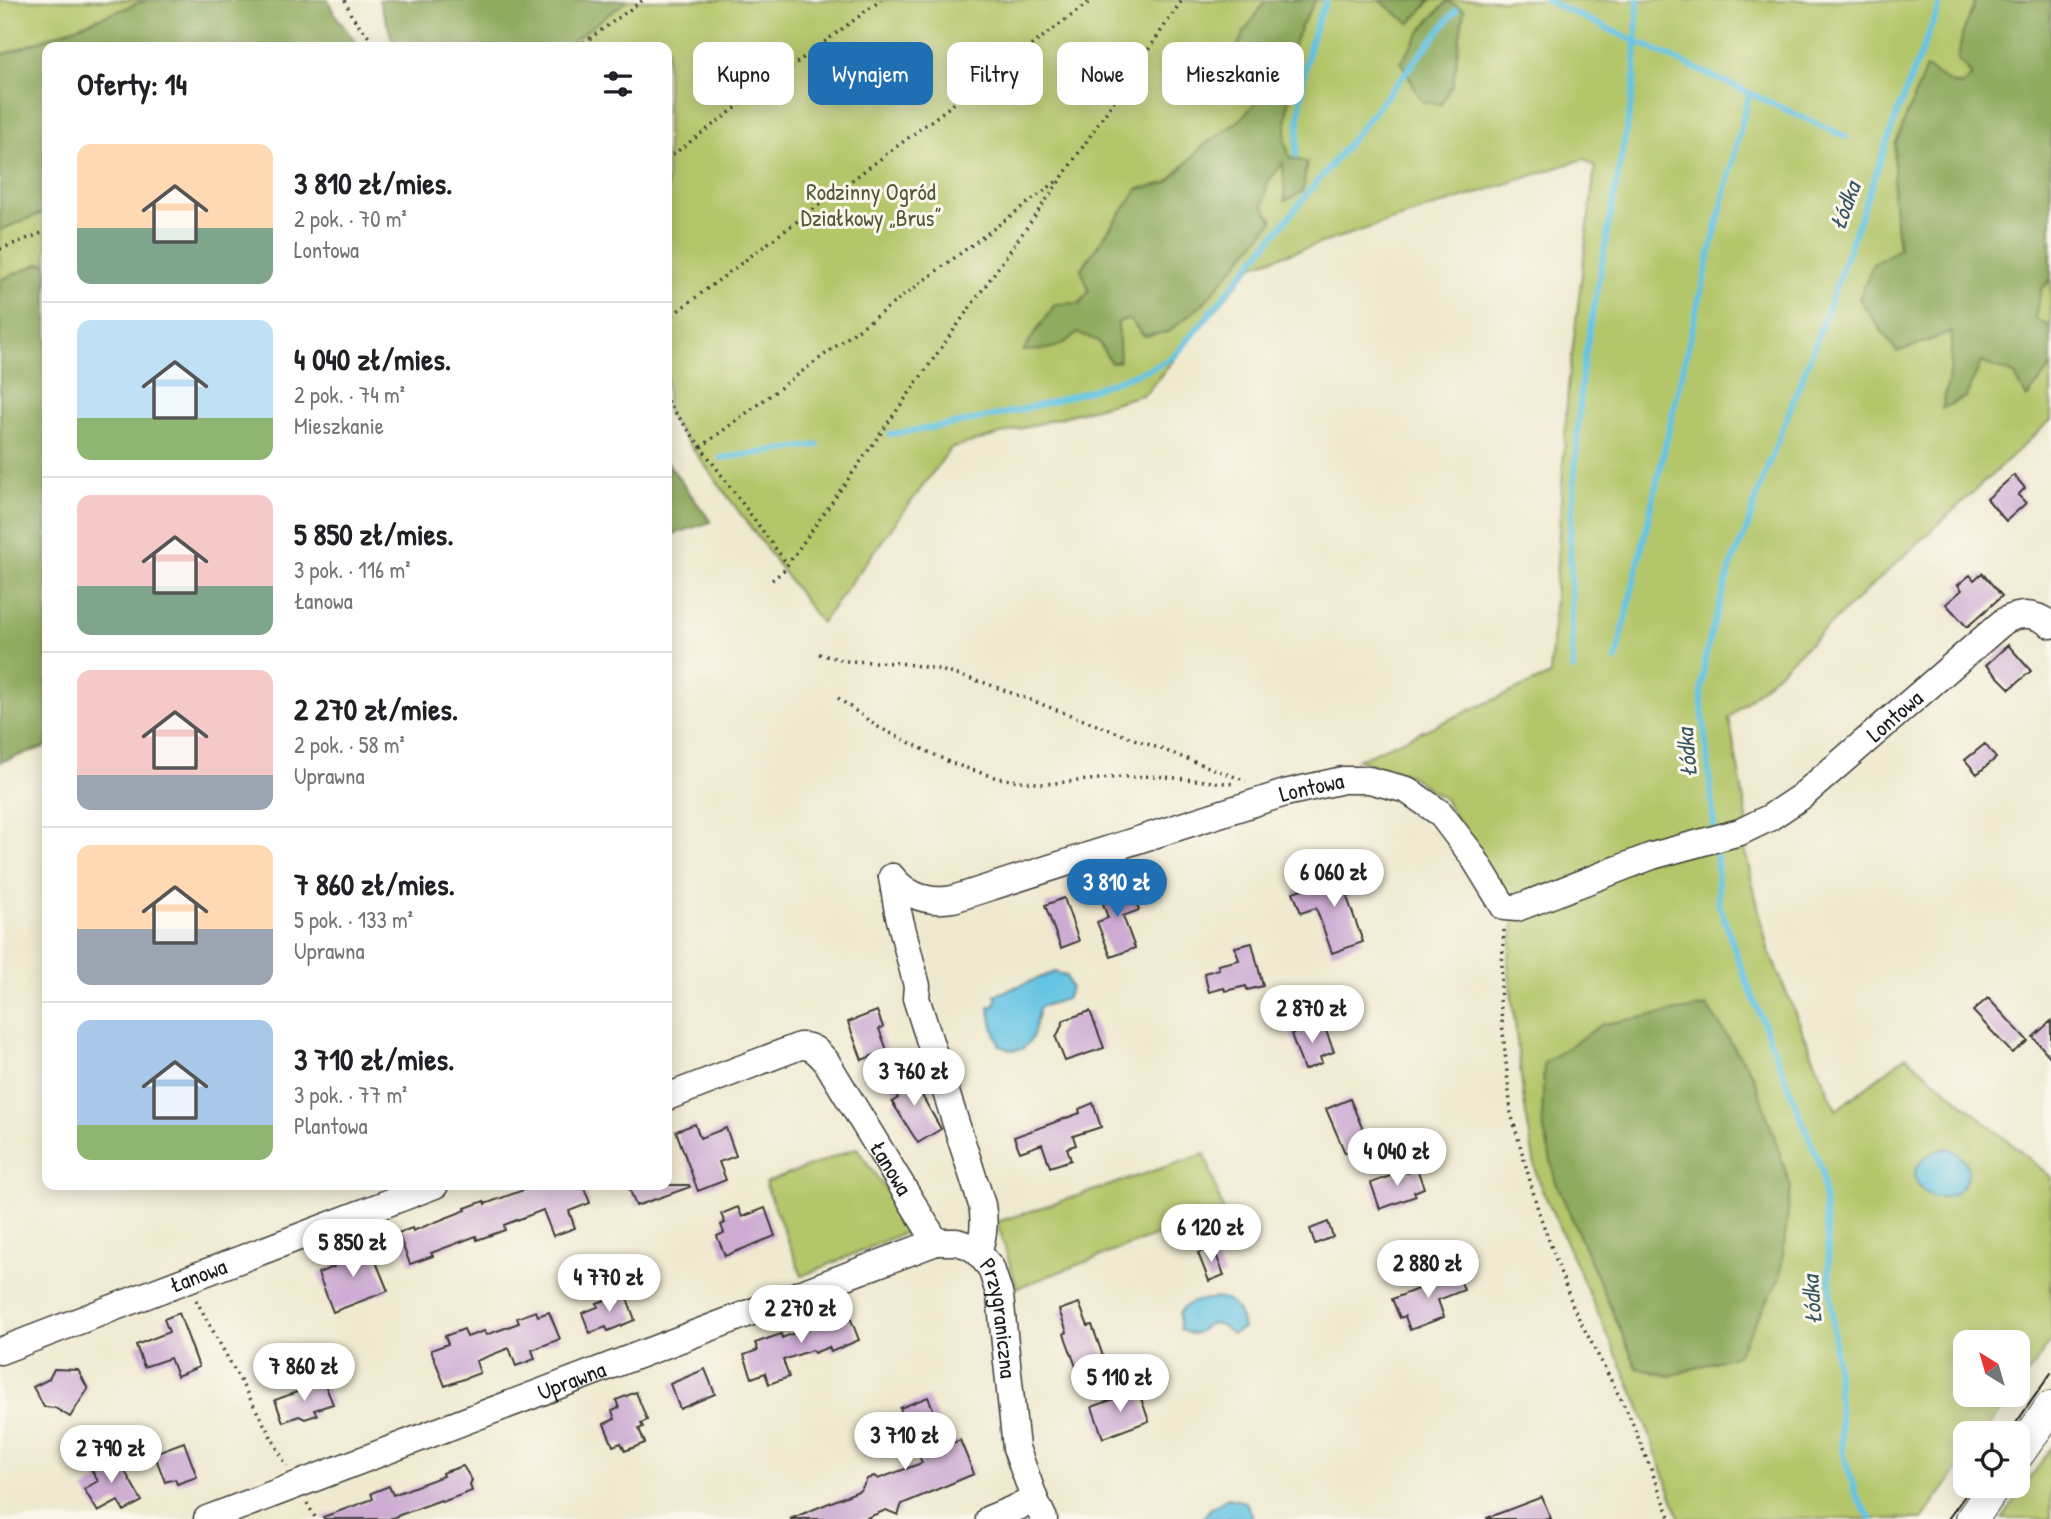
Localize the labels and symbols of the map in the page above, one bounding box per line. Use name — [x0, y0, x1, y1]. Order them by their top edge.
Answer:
water label: Łódka — [1821, 175, 1868, 234]
park label: Rodzinny Ogród Działkowy „Brus” — [801, 176, 941, 233]
street label: Lontowa — [1860, 682, 1929, 748]
water label: Łódka — [1668, 725, 1704, 779]
street label: Lontowa — [1275, 764, 1347, 809]
pin: 6 060 zł — [1262, 850, 1406, 909]
pin: 3 810 zł — [1045, 860, 1189, 919]
pin: 2 870 zł — [1240, 986, 1384, 1045]
pin: 3 760 zł — [842, 1048, 986, 1108]
pin: 4 040 zł — [1325, 1128, 1469, 1188]
street label: Łanowa — [863, 1135, 920, 1201]
pin: 6 120 zł — [1139, 1204, 1283, 1264]
pin: 5 850 zł — [281, 1220, 425, 1279]
pin: 2 880 zł — [1356, 1240, 1500, 1300]
street label: Łanowa — [165, 1250, 231, 1300]
street label: Przygraniczna — [973, 1251, 1025, 1380]
pin: 4 770 zł — [537, 1254, 681, 1314]
water label: Łódka — [1793, 1272, 1829, 1326]
pin: 2 270 zł — [729, 1286, 873, 1345]
north arrow — [1953, 1330, 2030, 1407]
pin: 7 860 zł — [232, 1344, 376, 1403]
street label: Uprawna — [533, 1353, 610, 1407]
pin: 5 110 zł — [1048, 1354, 1192, 1414]
pin: 3 710 zł — [833, 1412, 977, 1472]
pin: 2 790 zł — [39, 1426, 183, 1485]

